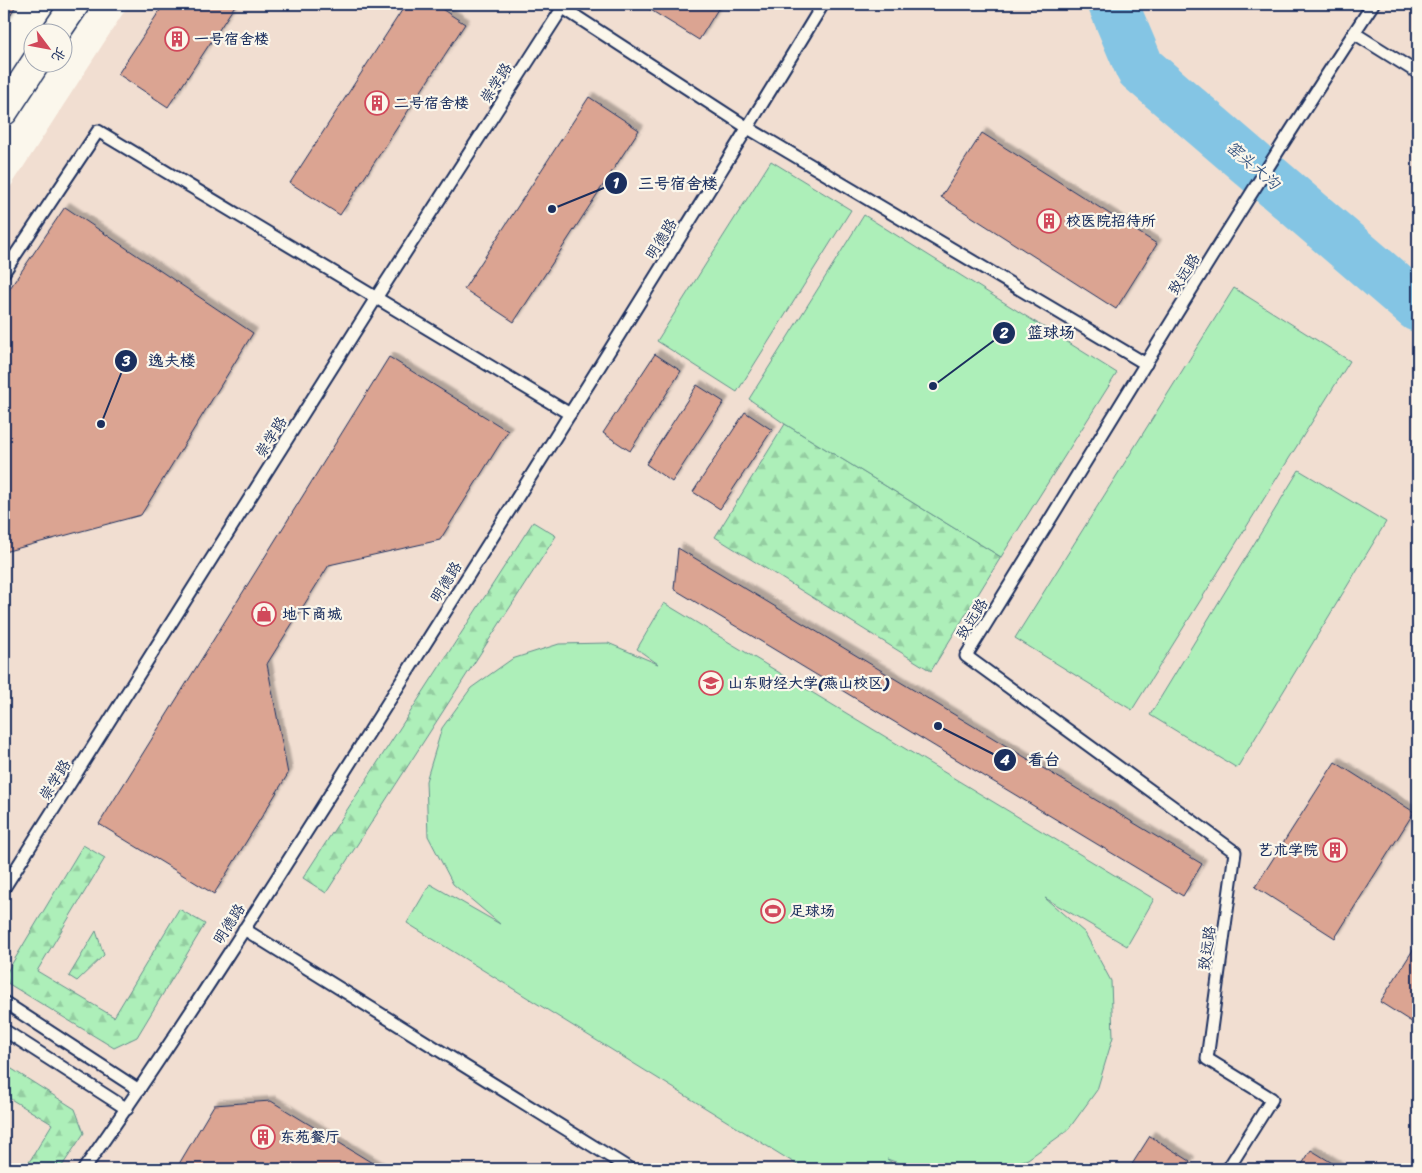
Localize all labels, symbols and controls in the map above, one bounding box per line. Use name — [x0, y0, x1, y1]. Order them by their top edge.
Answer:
north arrow — [22, 22, 72, 72]
building icon: 一号宿舍楼 — [164, 26, 190, 52]
place label: 一号宿舍楼 — [194, 26, 269, 52]
text: 北 — [44, 42, 73, 67]
street label: 崇学路 — [473, 57, 519, 109]
building icon: 二号宿舍楼 — [364, 90, 390, 116]
place label: 二号宿舍楼 — [394, 90, 469, 116]
water label: 窑头大沟 — [1219, 133, 1288, 198]
callout: 三号宿舍楼 — [603, 167, 728, 198]
text: 三号宿舍楼 — [638, 169, 718, 198]
text: 1 — [613, 170, 620, 196]
building icon: 校医院招待所 — [1036, 208, 1062, 234]
place label: 校医院招待所 — [1066, 208, 1156, 234]
street label: 明德路 — [638, 213, 684, 265]
street label: 致远路 — [1161, 248, 1207, 300]
callout: 篮球场 — [992, 317, 1085, 348]
text: 篮球场 — [1027, 318, 1075, 347]
text: 2 — [999, 320, 1009, 346]
callout: 逸夫楼 — [113, 345, 206, 376]
text: 逸夫楼 — [148, 346, 196, 375]
text: 3 — [121, 348, 131, 374]
street label: 崇学路 — [248, 411, 294, 463]
street label: 明德路 — [423, 556, 469, 608]
street label: 致远路 — [949, 593, 995, 645]
shop icon: 地下商城 — [251, 601, 277, 627]
place label: 地下商城 — [282, 601, 342, 627]
school or university icon: 山东财经大学(燕山校区) — [698, 670, 724, 696]
place label: 山东财经大学(燕山校区) — [728, 670, 890, 696]
callout: 看台 — [993, 744, 1070, 775]
text: 看台 — [1028, 745, 1060, 774]
text: 4 — [999, 747, 1010, 773]
street label: 崇学路 — [32, 754, 78, 806]
place label: 艺术学院 — [1258, 837, 1318, 863]
building icon: 艺术学院 — [1322, 837, 1348, 863]
street label: 明德路 — [206, 898, 252, 950]
sports icon: 足球场 — [760, 898, 786, 924]
place label: 足球场 — [790, 898, 835, 924]
street label: 致远路 — [1191, 924, 1223, 972]
building icon: 东苑餐厅 — [250, 1124, 276, 1150]
place label: 东苑餐厅 — [280, 1124, 340, 1150]

